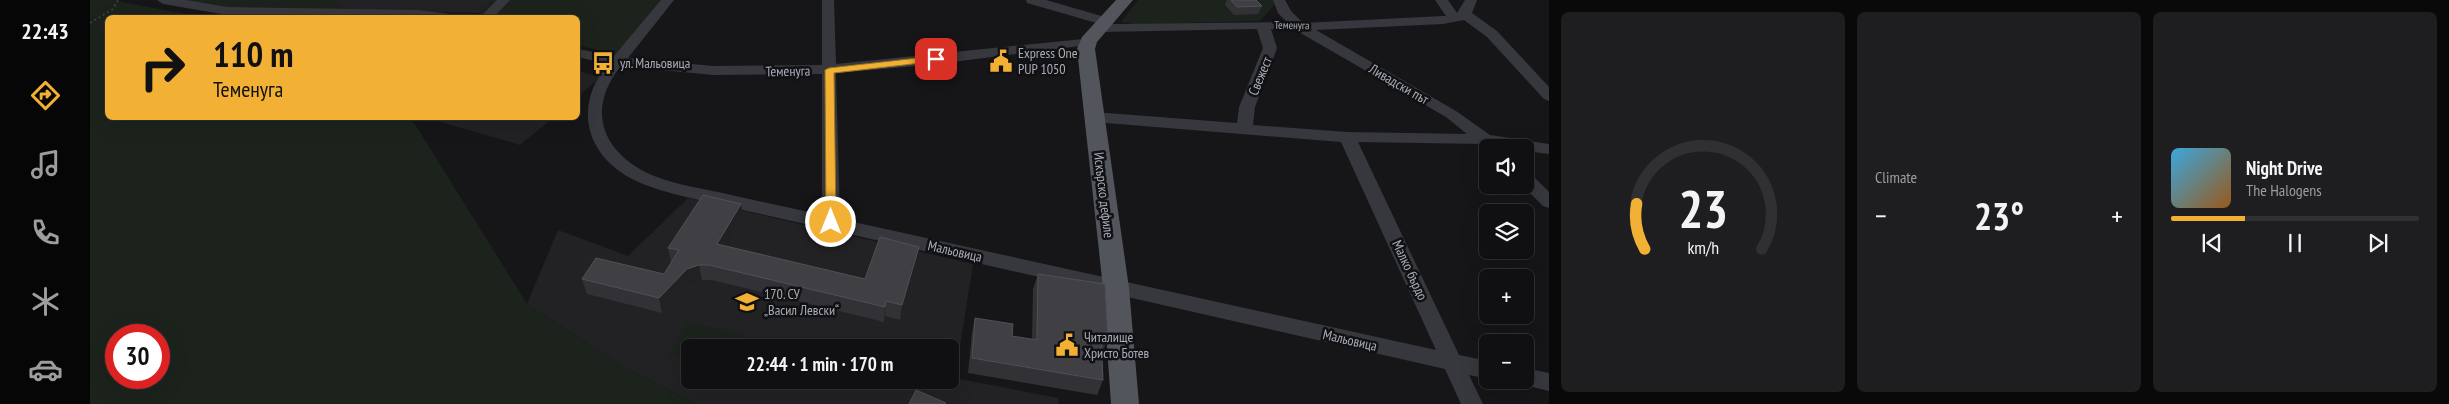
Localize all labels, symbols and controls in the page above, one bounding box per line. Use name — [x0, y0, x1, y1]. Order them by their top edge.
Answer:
text: 22:43 — [21, 17, 69, 45]
street label: Теменуга — [1274, 18, 1310, 32]
text: 110 m — [213, 31, 294, 77]
icon: right — [130, 35, 195, 100]
pin — [915, 38, 957, 80]
place label: Express One PUP 1050 — [1018, 44, 1078, 78]
icon: arrive — [922, 45, 950, 73]
public building icon: Express One PUP 1050 — [988, 48, 1014, 74]
bus stop icon: ул. Мальовица — [590, 50, 616, 76]
place label: ул. Мальовица — [620, 54, 690, 72]
street label: Свежест — [1244, 54, 1276, 98]
street label: Ливадски път — [1365, 59, 1432, 109]
street label: Теменуга — [765, 62, 811, 80]
text: Теменуга — [213, 75, 283, 103]
icon: directions — [28, 78, 63, 113]
map controls — [1479, 139, 1534, 389]
button: sound — [1479, 139, 1534, 194]
icon: music — [28, 147, 63, 182]
street label: Искърско дефиле — [1090, 151, 1118, 239]
text: Night Drive — [2246, 156, 2323, 180]
text: Climate — [1875, 167, 1917, 187]
text: 23 — [1678, 175, 1728, 242]
text: The Halogens — [2246, 180, 2322, 200]
text: 23° — [1974, 191, 2024, 240]
position arrow — [804, 195, 856, 247]
text: − — [1875, 197, 1887, 234]
text: + — [2111, 197, 2123, 234]
button: layers — [1479, 204, 1534, 259]
icon: phone — [28, 215, 63, 250]
icon: previous — [2198, 229, 2226, 257]
icon: pause — [2281, 229, 2309, 257]
icon: next — [2364, 229, 2392, 257]
street label: Мальовица — [926, 236, 984, 266]
text: km/h — [1687, 236, 1719, 259]
street label: Малко бърдо — [1388, 237, 1432, 303]
button: + — [1479, 269, 1534, 324]
icon: climate — [28, 284, 63, 319]
place label: 170. СУ „Васил Левски“ — [764, 285, 839, 319]
school or university icon: 170. СУ „Васил Левски“ — [734, 289, 760, 315]
speed limit sign: 30 — [105, 324, 170, 389]
street label: Мальовица — [1321, 325, 1379, 355]
place label: Читалище Христо Ботев — [1084, 328, 1150, 362]
public building icon: Читалище Христо Ботев — [1054, 332, 1080, 358]
button: − — [1479, 334, 1534, 389]
icon: car — [28, 352, 63, 387]
text: 22:44 · 1 min · 170 m — [747, 352, 893, 376]

